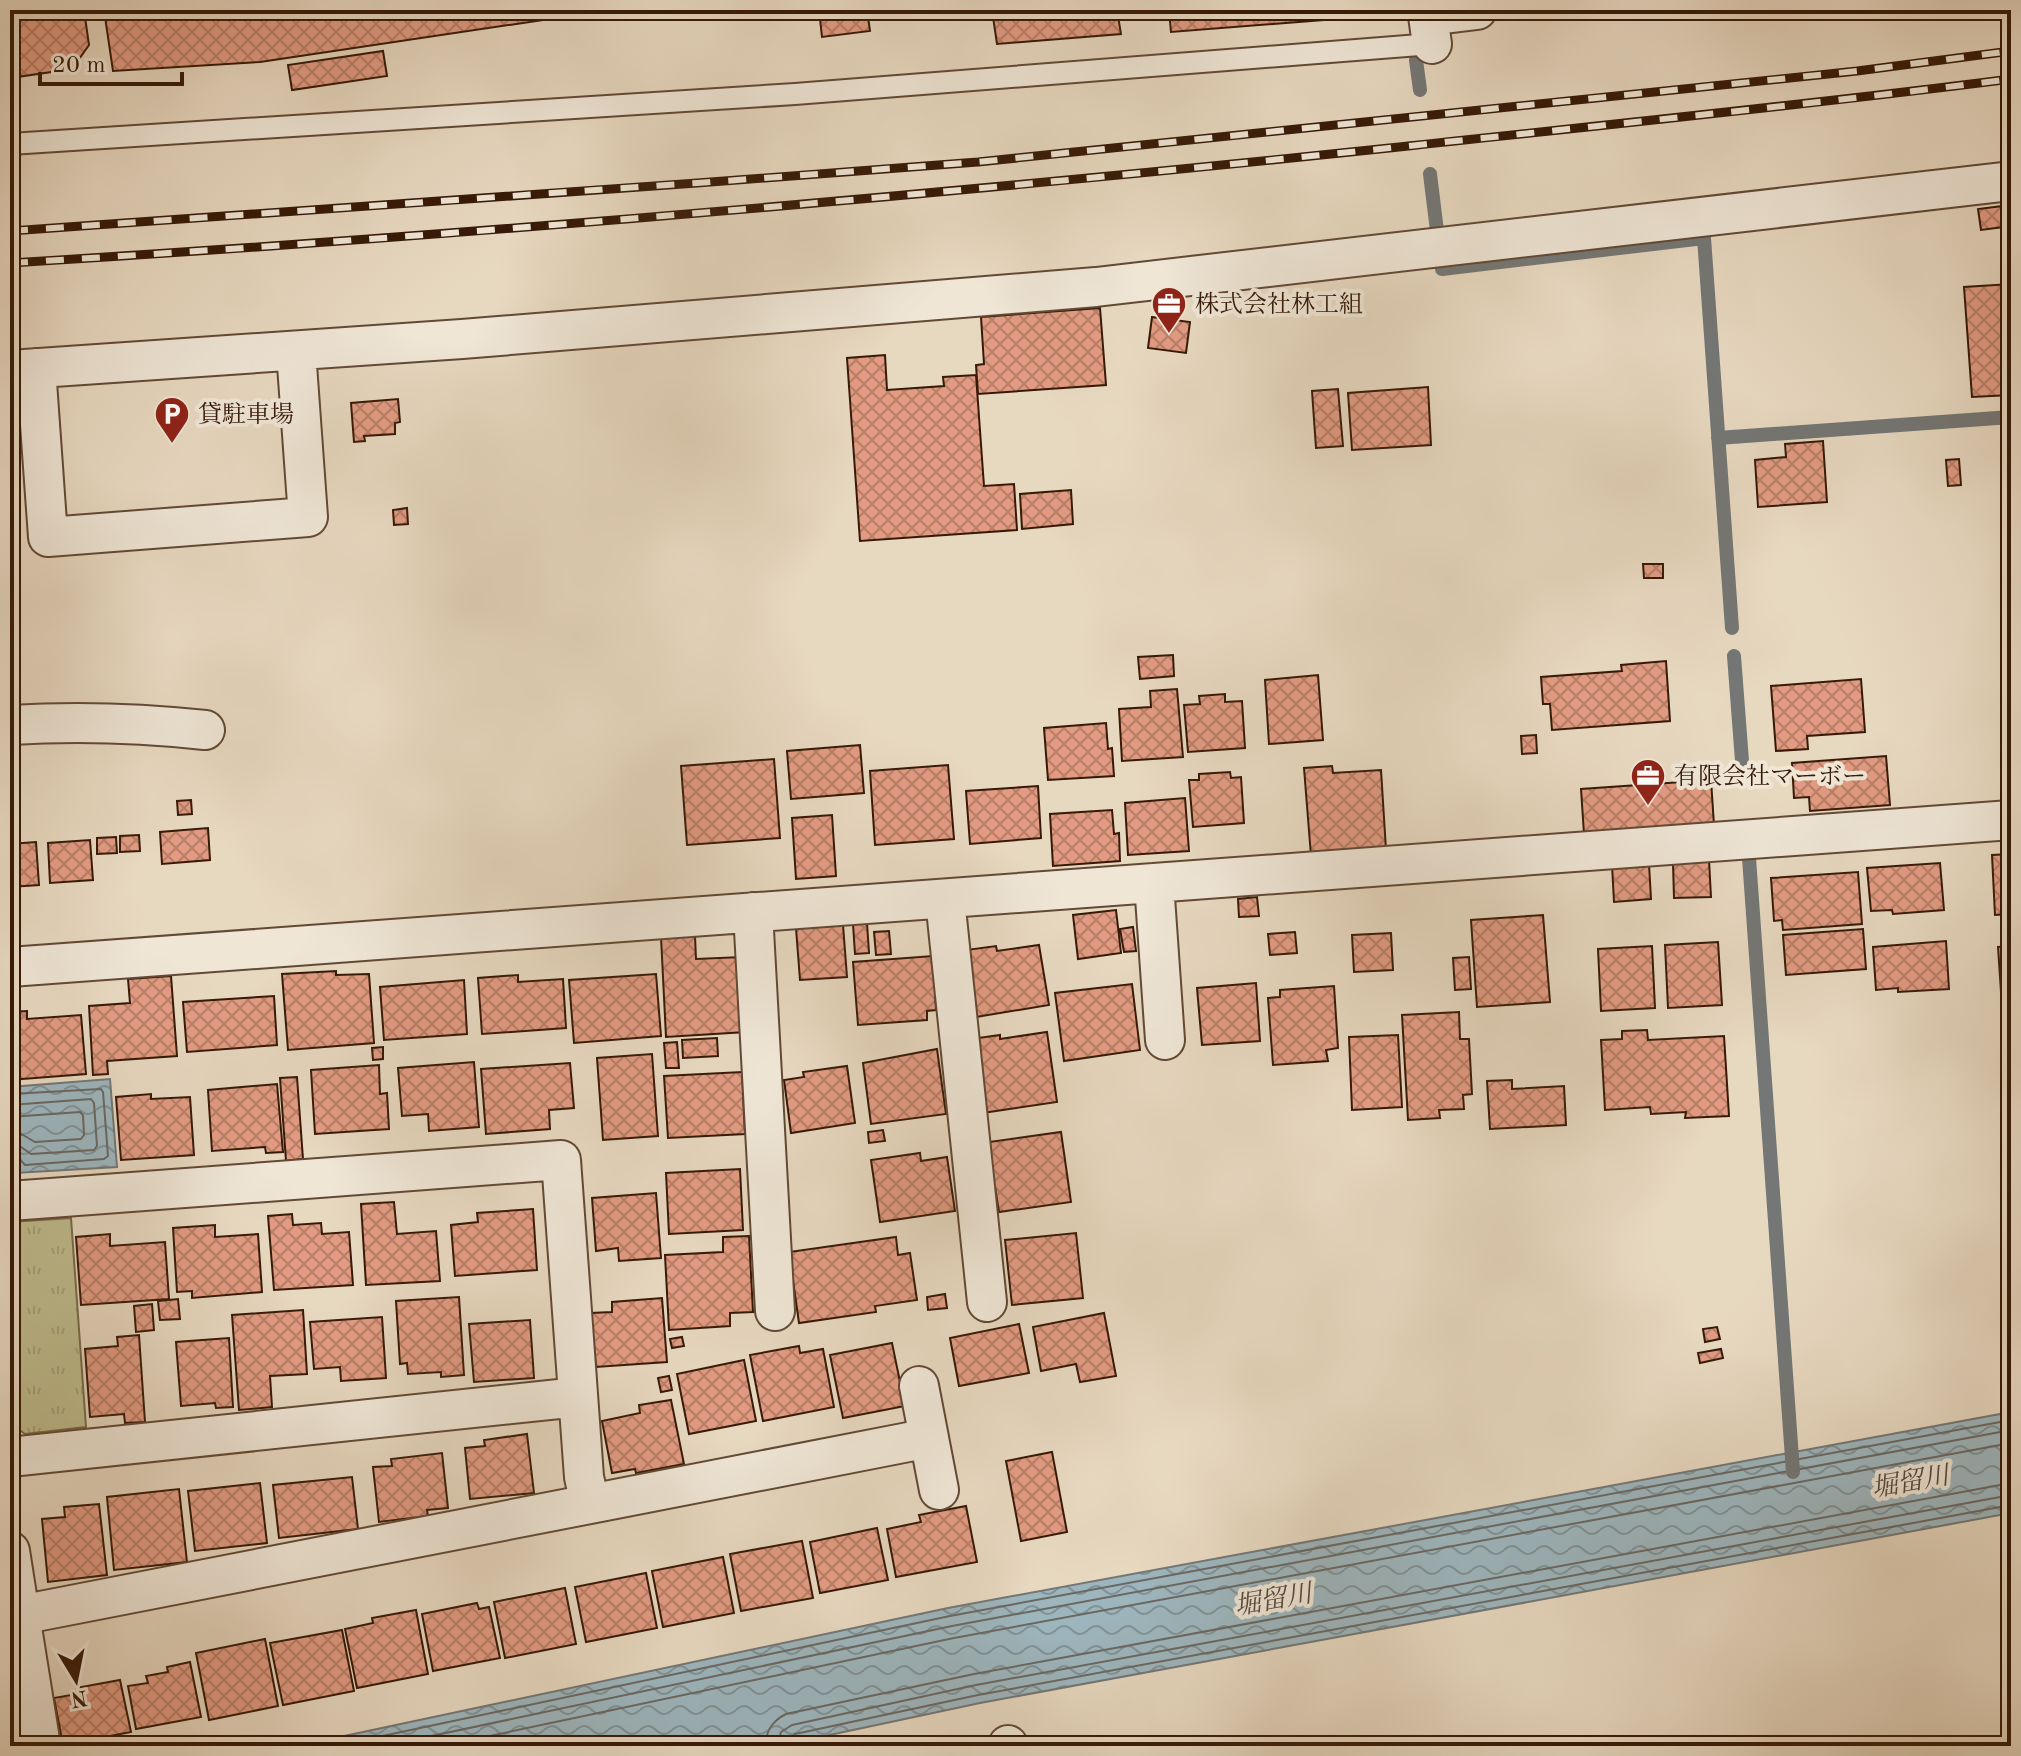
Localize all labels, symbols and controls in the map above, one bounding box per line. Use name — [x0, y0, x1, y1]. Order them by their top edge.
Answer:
scale bar — [40, 36, 182, 86]
text: 20 m — [52, 54, 106, 78]
office icon: 株式会社林工組 — [1150, 285, 1188, 335]
place label: 株式会社林工組 — [1195, 291, 1363, 318]
parking icon: 貸駐車場 — [153, 395, 191, 445]
place label: 貸駐車場 — [198, 401, 294, 428]
office icon: 有限会社マーボー — [1629, 757, 1667, 807]
place label: 有限会社マーボー — [1674, 763, 1866, 790]
water label: 堀留川 — [1869, 1461, 1954, 1503]
water label: 堀留川 — [1232, 1579, 1317, 1621]
north arrow — [36, 1640, 116, 1720]
text: N — [69, 1685, 89, 1710]

